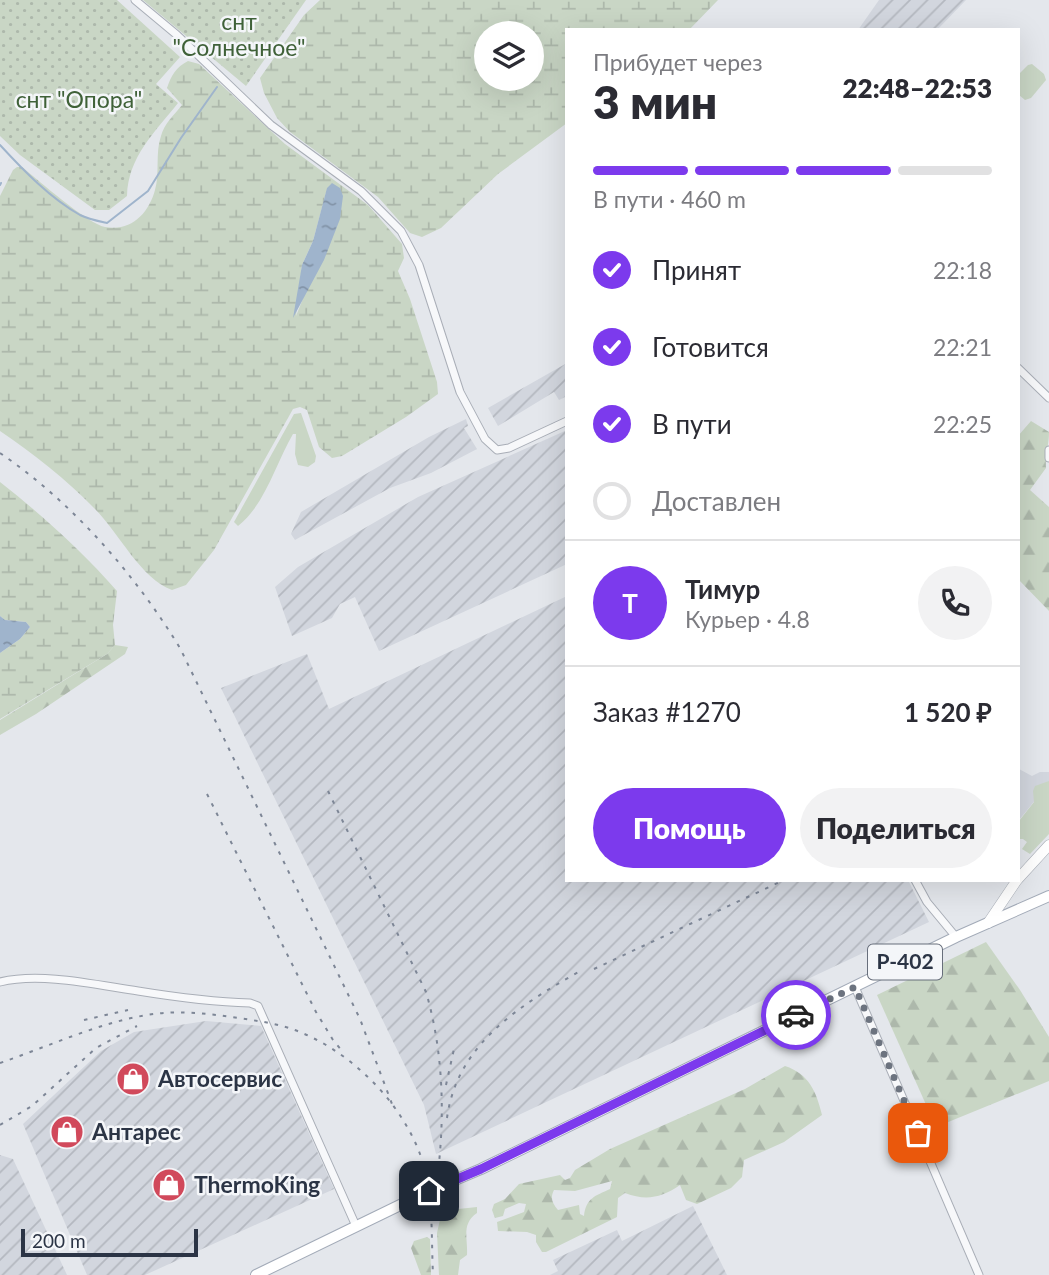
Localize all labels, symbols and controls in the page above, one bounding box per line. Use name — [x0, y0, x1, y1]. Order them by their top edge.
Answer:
park label: снт "Солнечное" — [173, 7, 306, 61]
map controls — [474, 21, 544, 91]
button: layers — [474, 21, 544, 91]
text: Прибудет через — [593, 48, 763, 76]
text: 22:48–22:53 — [842, 72, 992, 104]
text: 3 мин — [593, 74, 717, 129]
park label: снт "Опора" — [16, 85, 142, 113]
text: В пути · 460 m — [593, 185, 746, 213]
icon: check — [593, 251, 631, 289]
text: Принят — [652, 254, 741, 286]
text: 22:18 — [933, 256, 992, 284]
icon: check — [593, 328, 631, 366]
text: Готовится — [652, 331, 769, 363]
text: 22:21 — [933, 333, 992, 361]
icon: check — [593, 405, 631, 443]
text: В пути — [652, 408, 732, 440]
text: 22:25 — [933, 410, 992, 438]
text: Доставлен — [652, 485, 781, 517]
button: phone — [918, 566, 992, 640]
text: Тимур — [685, 573, 760, 605]
text: Т — [622, 587, 638, 619]
text: Курьер · 4.8 — [685, 605, 810, 633]
text: Заказ #1270 — [593, 696, 741, 728]
text: 1 520 ₽ — [904, 696, 992, 728]
button: Помощь — [593, 788, 786, 868]
button: Поделиться — [800, 788, 992, 868]
road number: Р-402 — [868, 944, 942, 979]
courier — [761, 980, 831, 1050]
icon: car — [777, 996, 815, 1034]
shop icon: Автосервис — [114, 1060, 152, 1098]
place label: Автосервис — [157, 1064, 282, 1092]
pin — [888, 1103, 948, 1163]
shop icon: Антарес — [48, 1113, 86, 1151]
icon: bag — [899, 1114, 937, 1152]
place label: Антарес — [91, 1117, 181, 1145]
pin — [399, 1161, 459, 1221]
shop icon: ThermoKing — [150, 1166, 188, 1204]
place label: ThermoKing — [194, 1170, 320, 1198]
icon: home — [410, 1172, 448, 1210]
scale bar — [21, 1226, 198, 1258]
text: 200 m — [32, 1229, 86, 1252]

